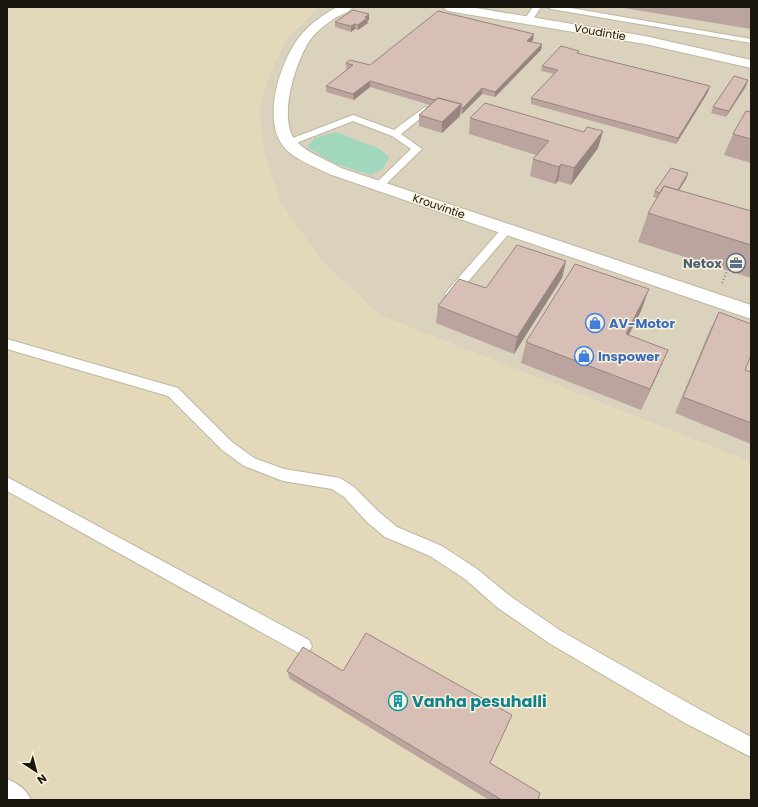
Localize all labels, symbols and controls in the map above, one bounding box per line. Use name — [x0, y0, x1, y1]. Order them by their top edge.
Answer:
street label: Voudintie — [573, 20, 627, 44]
street label: Krouvintie — [411, 190, 467, 222]
office icon: Netox — [725, 252, 747, 274]
place label: Netox — [683, 254, 722, 273]
shop icon: AV-Motor — [584, 312, 606, 334]
place label: AV-Motor — [609, 314, 675, 333]
shop icon: Inspower — [573, 345, 595, 367]
place label: Inspower — [598, 347, 660, 366]
building icon: Vanha pesuhalli — [387, 690, 409, 712]
place label: Vanha pesuhalli — [412, 690, 547, 713]
north arrow — [16, 751, 56, 791]
text: N — [34, 770, 50, 788]

